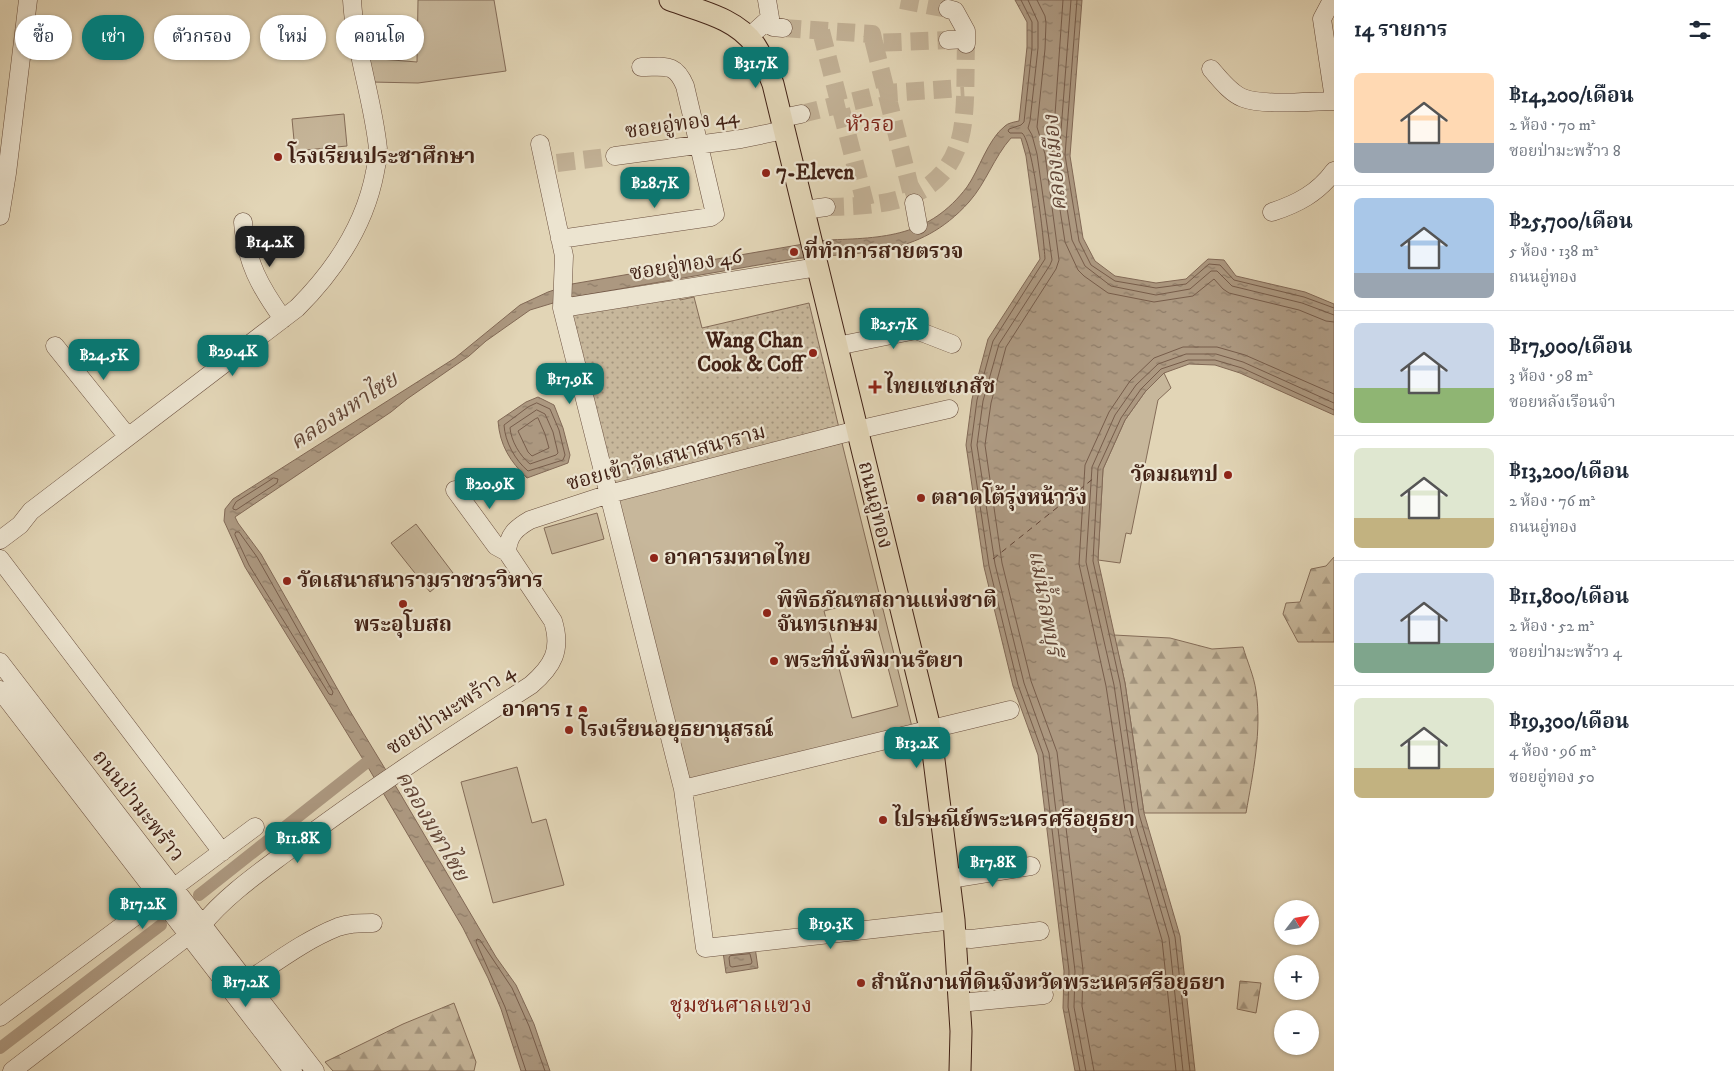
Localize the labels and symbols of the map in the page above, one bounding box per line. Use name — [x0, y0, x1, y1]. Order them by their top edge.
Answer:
pin: ฿31.7K — [715, 46, 797, 89]
street label: ซอยอู่ทอง 44 — [623, 103, 742, 145]
district label: หัวรอ — [846, 111, 894, 138]
water label: คลองเมือง — [1037, 113, 1073, 212]
place label: โรงเรียนประชาศึกษา — [287, 141, 475, 170]
marker: โรงเรียนประชาศึกษา — [272, 151, 284, 163]
place label: 7-Eleven — [776, 160, 855, 186]
pin: ฿28.7K — [614, 166, 696, 209]
marker: 7-Eleven — [760, 167, 772, 179]
pin: ฿14.2K — [229, 226, 311, 268]
place label: ที่ทำการสายตรวจ — [804, 235, 964, 265]
street label: ซอยอู่ทอง 46 — [628, 243, 745, 287]
marker: ที่ทำการสายตรวจ — [788, 246, 800, 258]
pin: ฿25.7K — [853, 308, 935, 350]
place label: Wang Chan Cook & Coff — [697, 328, 807, 378]
pin: ฿29.4K — [192, 334, 274, 377]
pin: ฿24.5K — [63, 338, 145, 381]
marker: Wang Chan Cook & Coff — [807, 347, 819, 359]
pin: ฿17.9K — [529, 362, 611, 405]
water label: คลองมหาไชย — [283, 363, 405, 456]
place label: ไทยแซเภสัช — [884, 371, 995, 400]
marker: ไทยแซเภสัช — [869, 381, 881, 393]
street label: ซอยเข้าวัดเสนาสนาราม — [563, 419, 769, 497]
street label: ถนนอู่ทอง — [852, 459, 898, 551]
place label: วัดมณฑป — [1131, 462, 1218, 488]
pin: ฿20.9K — [449, 468, 531, 510]
marker: วัดมณฑป — [1222, 469, 1234, 481]
place label: ตลาดโต้รุ่งหน้าวัง — [931, 482, 1087, 511]
marker: ตลาดโต้รุ่งหน้าวัง — [915, 492, 927, 504]
place label: อาคารมหาดไทย — [664, 542, 811, 571]
water label: แม่น้ำลพบุรี — [1022, 547, 1072, 662]
marker: อาคารมหาดไทย — [648, 552, 660, 564]
place label: วัดเสนาสนารามราชวรวิหาร — [297, 568, 543, 594]
marker: วัดเสนาสนารามราชวรวิหาร — [281, 575, 293, 587]
place label: พิพิธภัณฑสถานแห่งชาติ จันทรเกษม — [777, 588, 997, 638]
marker: พระอุโบสถ — [397, 598, 409, 610]
marker: พิพิธภัณฑสถานแห่งชาติ จันทรเกษม — [761, 607, 773, 619]
place label: พระอุโบสถ — [354, 609, 452, 638]
place label: พระที่นั่งพิมานรัตยา — [784, 644, 964, 674]
marker: พระที่นั่งพิมานรัตยา — [768, 655, 780, 667]
street label: ซอยป่ามะพร้าว 4 — [382, 658, 521, 761]
place label: อาคาร 1 — [502, 697, 573, 723]
marker: อาคาร 1 — [577, 704, 589, 716]
place label: โรงเรียนอยุธยานุสรณ์ — [578, 714, 774, 743]
marker: โรงเรียนอยุธยานุสรณ์ — [563, 724, 575, 736]
pin: ฿13.2K — [876, 726, 958, 769]
street label: ถนนป่ามะพร้าว — [86, 745, 190, 867]
water label: คลองมหาไชย — [389, 764, 478, 888]
place label: ไปรษณีย์พระนครศรีอยุธยา — [892, 804, 1135, 833]
marker: ไปรษณีย์พระนครศรีอยุธยา — [877, 814, 889, 826]
pin: ฿11.8K — [257, 822, 339, 864]
pin: ฿17.8K — [952, 846, 1034, 888]
pin: ฿17.2K — [102, 888, 184, 930]
north arrow — [1274, 900, 1319, 945]
pin: ฿19.3K — [790, 908, 872, 950]
pin: ฿17.2K — [205, 966, 287, 1008]
place label: สำนักงานที่ดินจังหวัดพระนครศรีอยุธยา — [871, 966, 1225, 996]
marker: สำนักงานที่ดินจังหวัดพระนครศรีอยุธยา — [855, 977, 867, 989]
district label: ชุมชนศาลแขวง — [670, 992, 812, 1019]

